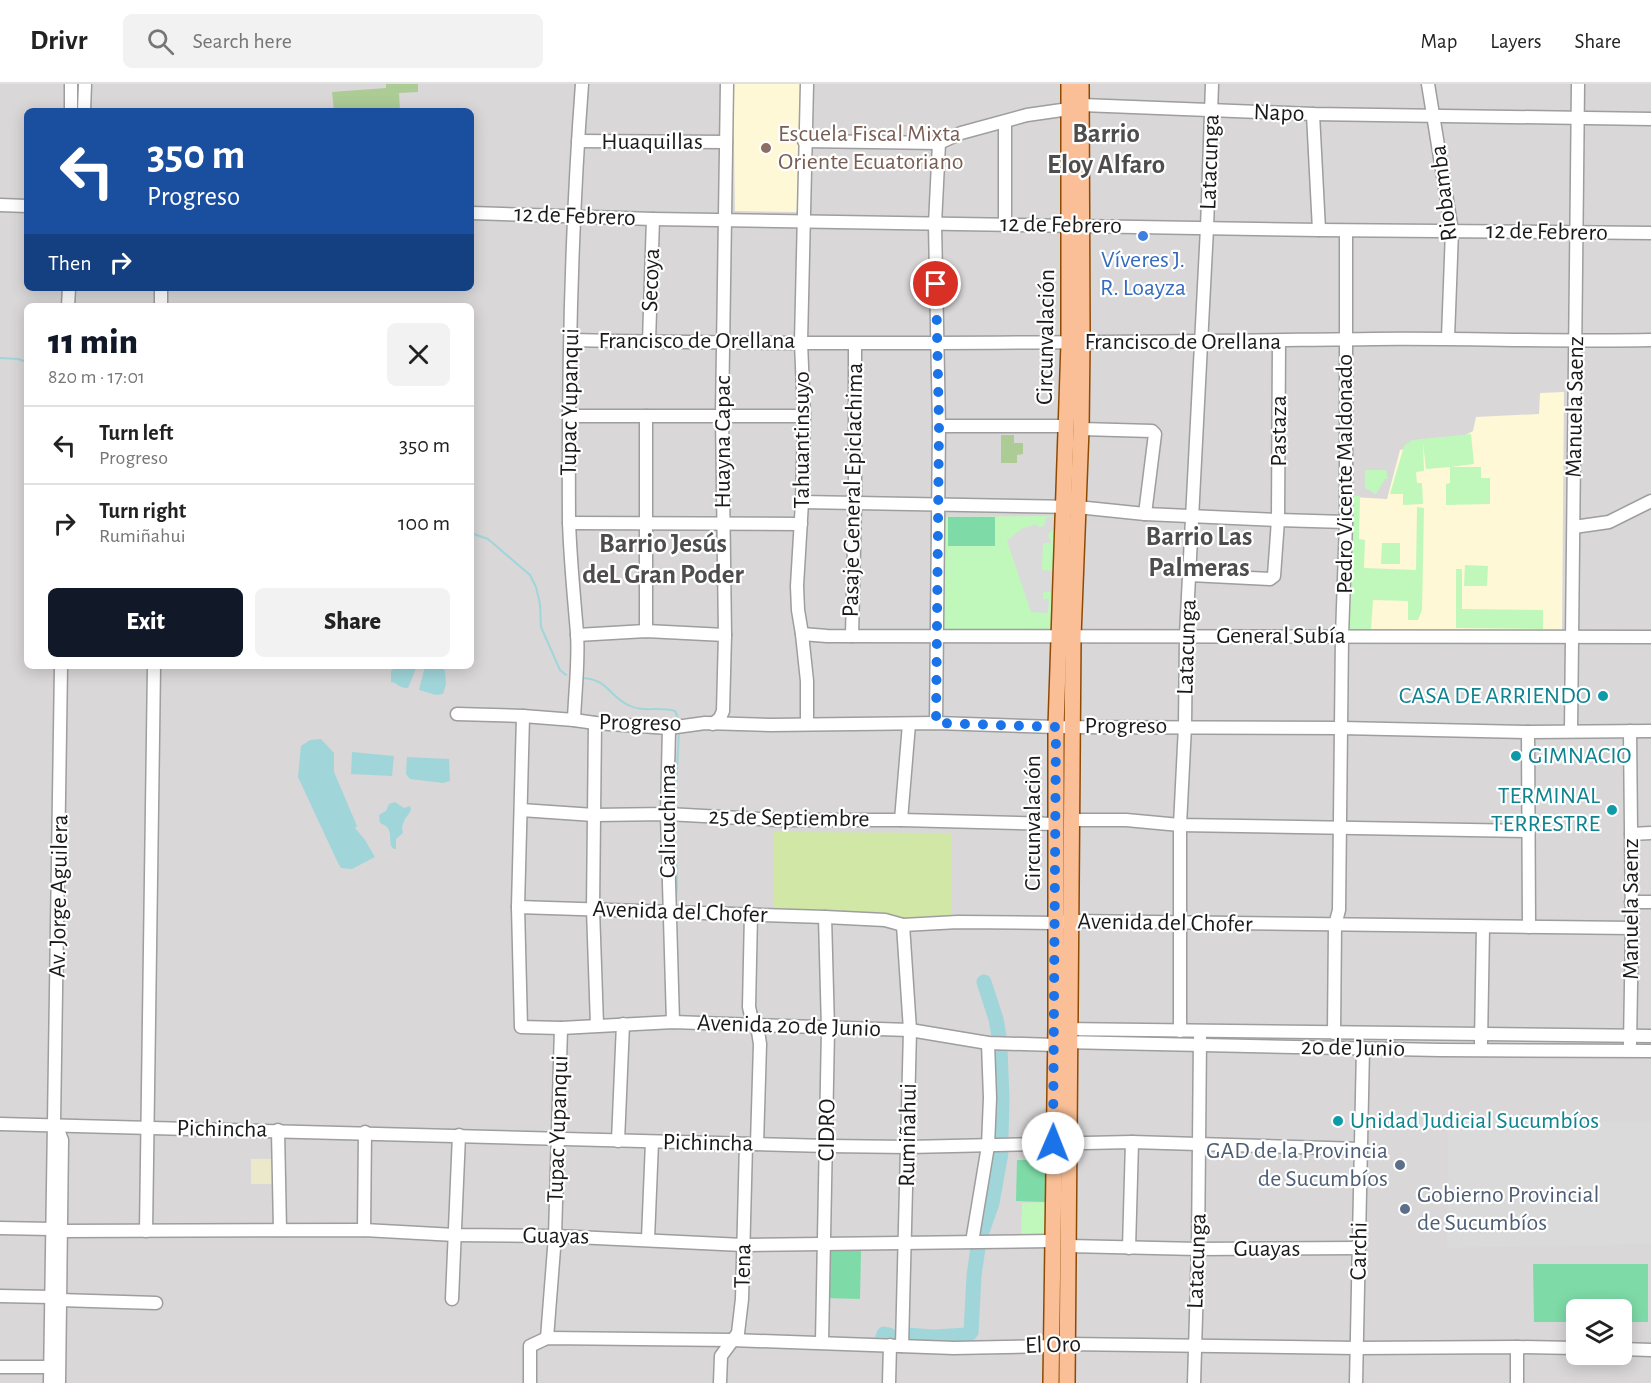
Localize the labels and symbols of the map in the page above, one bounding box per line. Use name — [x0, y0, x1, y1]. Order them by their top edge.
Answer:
street label: Napo — [1253, 100, 1305, 126]
street label: Latacunga — [1196, 114, 1224, 210]
district label: Barrio Eloy Alfaro — [1047, 120, 1165, 179]
place label: Escuela Fiscal Mixta Oriente Ecuatoriano — [778, 122, 964, 174]
street label: Huaquillas — [601, 130, 703, 154]
marker: Escuela Fiscal Mixta Oriente Ecuatoriano — [759, 141, 773, 155]
street label: Riobamba — [1426, 144, 1462, 242]
street label: 12 de Febrero — [514, 202, 636, 230]
street label: 12 de Febrero — [1000, 212, 1122, 238]
street label: 12 de Febrero — [1486, 219, 1608, 245]
marker: Víveres J. R. Loayza — [1136, 229, 1150, 243]
street label: Secoya — [638, 248, 664, 312]
place label: Víveres J. R. Loayza — [1100, 248, 1186, 300]
pin — [910, 258, 961, 309]
street label: Circunvalación — [1033, 269, 1059, 405]
street label: Tupac Yupanqui — [557, 328, 583, 476]
street label: Francisco de Orellana — [599, 329, 795, 353]
street label: Francisco de Orellana — [1085, 330, 1281, 354]
street label: Manuela Saenz — [1562, 336, 1588, 478]
street label: Pedro Vicente Maldonado — [1333, 354, 1357, 594]
street label: Pasaje General Epiclachima — [839, 362, 867, 618]
street label: Tahuantinsuyo — [790, 371, 814, 509]
street label: Huayna Capac — [711, 376, 735, 508]
street label: Pastaza — [1267, 395, 1291, 467]
district label: Barrio Las Palmeras — [1146, 523, 1252, 581]
district label: Barrio Jesús deL Gran Poder — [582, 530, 744, 588]
street label: Latacunga — [1173, 599, 1201, 695]
street label: General Subía — [1216, 624, 1346, 648]
place label: CASA DE ARRIENDO — [1399, 684, 1591, 708]
marker: CASA DE ARRIENDO — [1596, 689, 1610, 703]
street label: Progreso — [598, 710, 682, 736]
street label: Progreso — [1085, 714, 1167, 738]
place label: GIMNACIO — [1528, 744, 1631, 768]
marker: GIMNACIO — [1509, 749, 1523, 763]
street label: Circunvalación — [1021, 755, 1045, 891]
street label: Calicuchima — [656, 764, 680, 878]
place label: TERMINAL TERRESTRE — [1491, 784, 1600, 836]
marker: TERMINAL TERRESTRE — [1605, 803, 1619, 817]
street label: 25 de Septiembre — [708, 805, 870, 831]
street label: Av. Jorge Aguilera — [46, 814, 72, 978]
street label: Manuela Saenz — [1619, 838, 1643, 980]
street label: Avenida del Chofer — [592, 897, 768, 927]
street label: Avenida del Chofer — [1077, 909, 1253, 937]
street label: Avenida 20 de Junio — [697, 1011, 881, 1041]
street label: 20 de Junio — [1301, 1035, 1405, 1061]
street label: Tupac Yupanqui — [543, 1055, 573, 1203]
street label: Rumiñahui — [895, 1083, 921, 1187]
street label: CIDRO — [814, 1098, 840, 1162]
place label: Unidad Judicial Sucumbíos — [1350, 1109, 1599, 1133]
position arrow — [1021, 1111, 1085, 1175]
marker: Unidad Judicial Sucumbíos — [1331, 1114, 1345, 1128]
street label: Pichincha — [176, 1116, 268, 1142]
street label: Pichincha — [662, 1130, 754, 1156]
place label: GAD de la Provincia de Sucumbíos — [1206, 1139, 1388, 1191]
marker: GAD de la Provincia de Sucumbíos — [1393, 1158, 1407, 1172]
place label: Gobierno Provincial de Sucumbíos — [1417, 1183, 1600, 1235]
marker: Gobierno Provincial de Sucumbíos — [1398, 1202, 1412, 1216]
street label: Latacunga — [1183, 1213, 1211, 1309]
street label: Carchi — [1346, 1221, 1372, 1281]
street label: Guayas — [522, 1223, 590, 1249]
street label: Guayas — [1234, 1237, 1300, 1261]
street label: Tena — [731, 1243, 755, 1289]
street label: El Oro — [1025, 1332, 1081, 1358]

